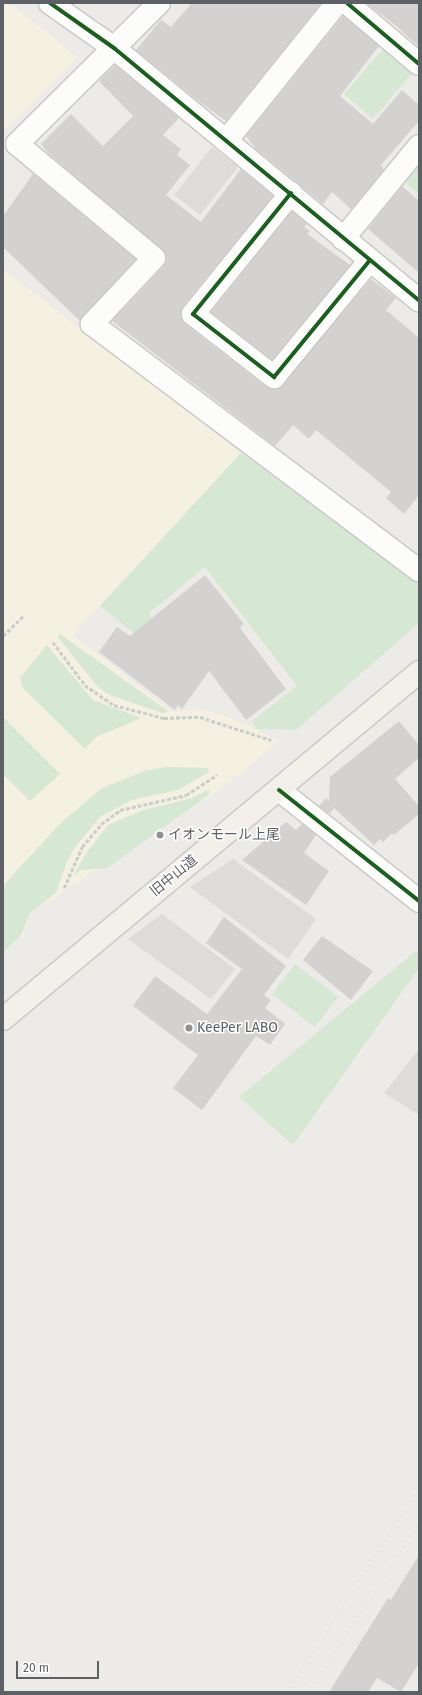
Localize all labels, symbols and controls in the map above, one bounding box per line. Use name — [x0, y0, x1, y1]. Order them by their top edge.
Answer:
place label: イオンモール上尾 — [168, 827, 280, 843]
marker: イオンモール上尾 — [155, 830, 165, 840]
street label: 旧中山道 — [147, 852, 201, 900]
place label: KeePer LABO — [197, 1020, 278, 1036]
marker: KeePer LABO — [184, 1023, 194, 1033]
scale bar — [18, 1653, 101, 1679]
text: 20 m — [23, 1661, 49, 1675]

